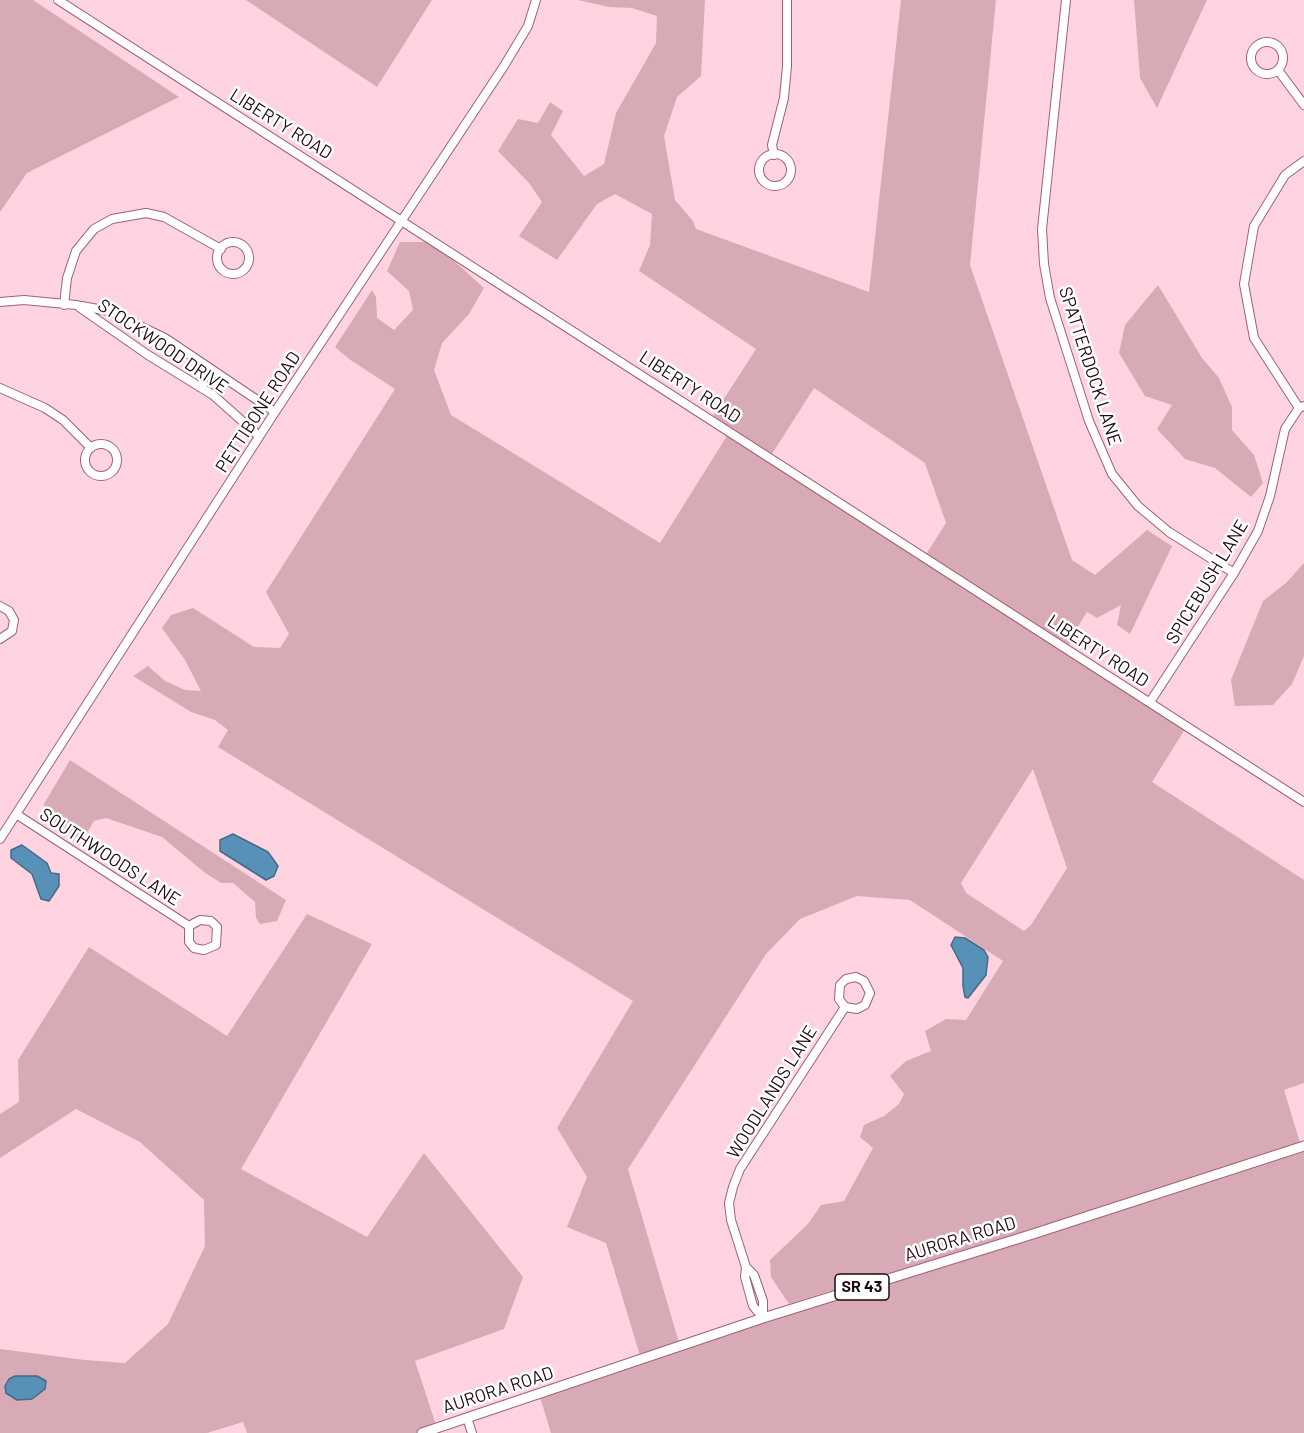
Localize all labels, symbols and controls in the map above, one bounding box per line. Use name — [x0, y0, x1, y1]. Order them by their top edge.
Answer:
street label: LIBERTY ROAD — [226, 84, 336, 164]
street label: SPATTERDOCK LANE — [1054, 284, 1126, 448]
street label: STOCKWOOD DRIVE — [93, 294, 233, 398]
street label: LIBERTY ROAD — [635, 346, 745, 428]
street label: PETTIBONE ROAD — [211, 347, 305, 477]
street label: SPICEBUSH LANE — [1161, 516, 1253, 648]
street label: LIBERTY ROAD — [1043, 610, 1153, 692]
street label: SOUTHWOODS LANE — [36, 804, 184, 910]
street label: WOODLANDS LANE — [722, 1022, 822, 1162]
street label: AURORA ROAD — [902, 1212, 1018, 1266]
road number: SR 43 — [835, 1274, 889, 1300]
street label: AURORA ROAD — [440, 1362, 556, 1418]

